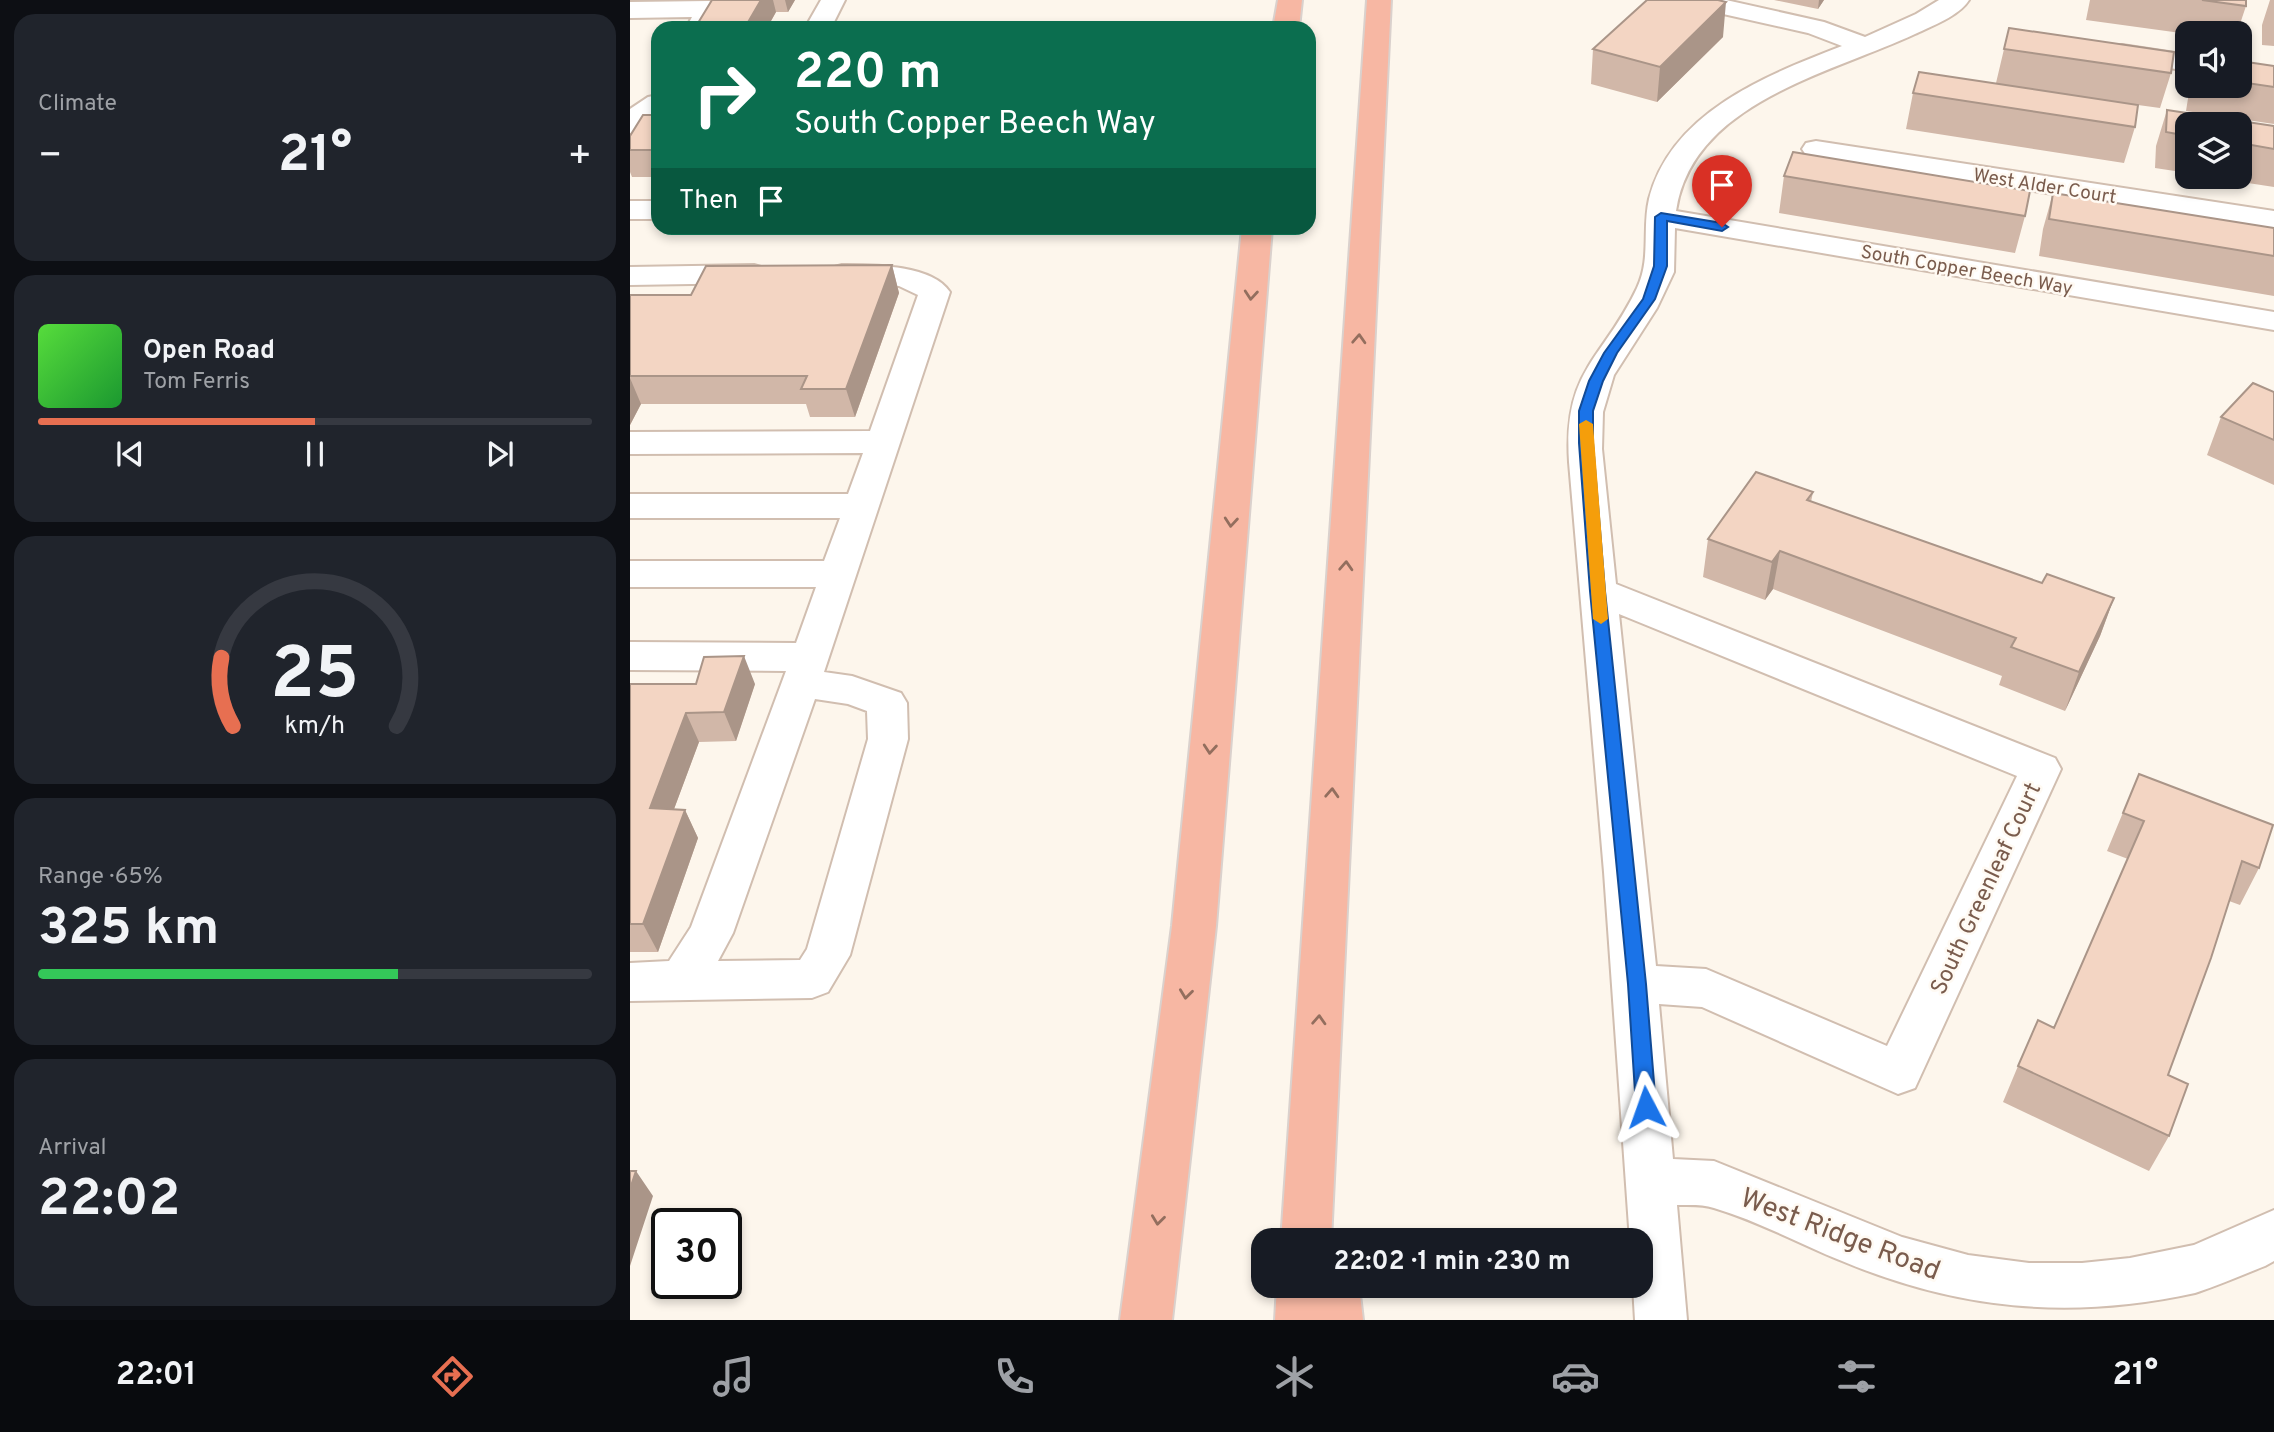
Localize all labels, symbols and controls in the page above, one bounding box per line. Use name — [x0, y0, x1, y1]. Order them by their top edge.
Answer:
map controls — [2175, 21, 2252, 189]
button: sound — [2175, 21, 2252, 98]
text: 220 m — [794, 44, 941, 106]
icon: right — [679, 49, 770, 140]
text: Climate — [38, 90, 117, 119]
text: South Copper Beech Way — [794, 105, 1156, 145]
button: layers — [2175, 112, 2252, 189]
text: 21° — [278, 124, 352, 190]
text: − — [38, 133, 63, 182]
text: + — [567, 133, 592, 182]
pin — [1692, 155, 1752, 227]
street label: West Alder Court — [1971, 164, 2118, 210]
icon: arrive — [1703, 166, 1741, 204]
icon: arrive — [752, 182, 790, 220]
text: Then — [679, 185, 738, 218]
street label: South Copper Beech Way — [1859, 241, 2074, 301]
one-way arrow — [1244, 290, 1259, 301]
one-way arrow — [1351, 333, 1366, 344]
text: Open Road — [143, 335, 275, 368]
text: Tom Ferris — [143, 368, 250, 397]
icon: previous — [111, 435, 149, 473]
icon: pause — [296, 435, 334, 473]
icon: next — [481, 435, 519, 473]
one-way arrow — [1223, 516, 1238, 528]
one-way arrow — [1338, 560, 1353, 571]
text: 25 — [271, 632, 360, 724]
text: km/h — [285, 711, 345, 743]
one-way arrow — [1203, 743, 1218, 754]
street label: South Greenleaf Court — [1925, 778, 2049, 1000]
one-way arrow — [1324, 787, 1339, 798]
text: Range · 65% — [38, 863, 163, 892]
text: 325 km — [38, 897, 219, 963]
one-way arrow — [1178, 988, 1193, 1000]
one-way arrow — [1311, 1014, 1326, 1025]
position arrow — [1609, 1070, 1683, 1144]
text: Arrival — [38, 1134, 107, 1163]
text: 22:02 — [38, 1168, 180, 1234]
street label: West Ridge Road — [1735, 1181, 1945, 1290]
speed limit sign: 30 — [651, 1208, 742, 1299]
one-way arrow — [1151, 1214, 1166, 1226]
text: 22:02 · 1 min · 230 m — [1334, 1246, 1571, 1279]
icon: directions — [428, 1352, 477, 1401]
icon: music — [709, 1352, 758, 1401]
icon: phone — [990, 1352, 1039, 1401]
icon: climate — [1270, 1352, 1319, 1401]
icon: car — [1551, 1352, 1600, 1401]
icon: filters — [1832, 1352, 1881, 1401]
text: 22:01 — [116, 1356, 197, 1396]
text: 21° — [2112, 1356, 2158, 1396]

